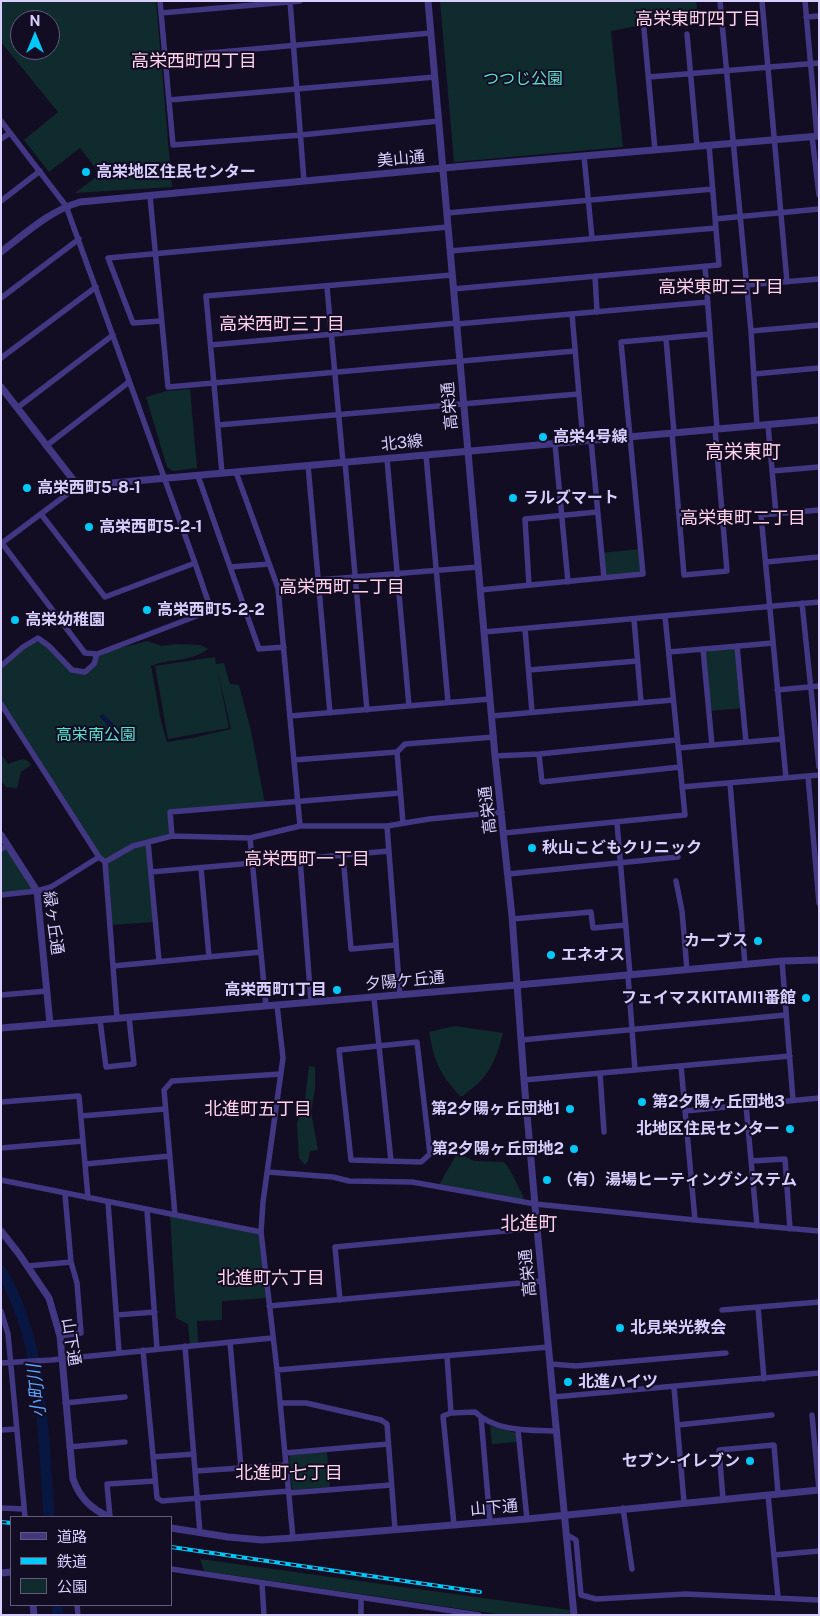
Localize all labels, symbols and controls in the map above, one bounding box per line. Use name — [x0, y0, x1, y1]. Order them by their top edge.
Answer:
district label: 高栄東町四丁目 — [635, 8, 761, 30]
north arrow — [10, 10, 60, 60]
text: N — [30, 13, 40, 29]
district label: 高栄西町四丁目 — [131, 50, 257, 72]
park label: つつじ公園 — [483, 69, 563, 89]
street label: 美山通 — [376, 147, 426, 171]
place label: 高栄地区住民センター — [96, 162, 256, 182]
marker: 高栄地区住民センター — [80, 166, 92, 178]
district label: 高栄東町三丁目 — [658, 276, 784, 298]
district label: 高栄西町三丁目 — [219, 313, 345, 335]
street label: 高栄通 — [438, 381, 462, 431]
place label: 高栄4号線 — [553, 427, 627, 447]
street label: 北3線 — [380, 431, 424, 455]
marker: 高栄4号線 — [537, 431, 549, 443]
district label: 高栄東町 — [705, 441, 781, 463]
place label: 高栄西町5-8-1 — [37, 478, 141, 498]
marker: 高栄西町5-8-1 — [21, 482, 33, 494]
place label: ラルズマート — [523, 488, 619, 508]
marker: ラルズマート — [507, 492, 519, 504]
district label: 高栄東町二丁目 — [680, 507, 806, 529]
place label: 高栄西町5-2-1 — [99, 517, 202, 537]
marker: 高栄西町5-2-1 — [83, 521, 95, 533]
district label: 高栄西町二丁目 — [279, 576, 405, 598]
place label: 高栄西町5-2-2 — [157, 600, 265, 620]
marker: 高栄西町5-2-2 — [141, 604, 153, 616]
place label: 高栄幼稚園 — [25, 610, 105, 630]
marker: 高栄幼稚園 — [9, 614, 21, 626]
park label: 高栄南公園 — [56, 725, 136, 745]
street label: 高栄通 — [476, 785, 500, 835]
place label: 秋山こどもクリニック — [542, 838, 702, 858]
marker: 秋山こどもクリニック — [526, 842, 538, 854]
district label: 高栄西町一丁目 — [244, 848, 370, 870]
street label: 緑ヶ丘通 — [39, 890, 67, 956]
place label: カーブス — [684, 931, 748, 951]
marker: カーブス — [752, 935, 764, 947]
place label: エネオス — [561, 945, 625, 965]
marker: エネオス — [545, 949, 557, 961]
street label: 夕陽ケ丘通 — [364, 968, 446, 994]
place label: 高栄西町1丁目 — [224, 980, 327, 1000]
marker: 高栄西町1丁目 — [331, 984, 343, 996]
place label: フェイマスKITAMI1番館 — [621, 988, 796, 1008]
marker: フェイマスKITAMI1番館 — [800, 992, 812, 1004]
place label: 第2夕陽ヶ丘団地3 — [652, 1092, 785, 1112]
marker: 第2夕陽ヶ丘団地3 — [636, 1096, 648, 1108]
district label: 北進町五丁目 — [204, 1098, 312, 1120]
place label: 第2夕陽ヶ丘団地1 — [431, 1099, 560, 1119]
marker: 第2夕陽ヶ丘団地1 — [564, 1103, 576, 1115]
place label: 北地区住民センター — [636, 1119, 780, 1139]
marker: 北地区住民センター — [784, 1123, 796, 1135]
place label: 第2夕陽ヶ丘団地2 — [432, 1139, 564, 1159]
marker: 第2夕陽ヶ丘団地2 — [568, 1143, 580, 1155]
place label: （有）湯場ヒーティングシステム — [557, 1170, 797, 1190]
marker: （有）湯場ヒーティングシステム — [541, 1174, 553, 1186]
district label: 北進町 — [501, 1213, 557, 1235]
street label: 高栄通 — [516, 1248, 540, 1298]
district label: 北進町六丁目 — [217, 1267, 325, 1289]
street label: 山下通 — [58, 1317, 84, 1367]
place label: 北見栄光教会 — [630, 1318, 726, 1338]
marker: 北見栄光教会 — [614, 1322, 626, 1334]
water label: 小町川 — [23, 1363, 51, 1419]
place label: 北進ハイツ — [578, 1372, 658, 1392]
marker: 北進ハイツ — [562, 1376, 574, 1388]
place label: セブン-イレブン — [622, 1451, 740, 1471]
marker: セブン-イレブン — [744, 1455, 756, 1467]
district label: 北進町七丁目 — [235, 1462, 343, 1484]
street label: 山下通 — [469, 1496, 519, 1520]
legend — [10, 1516, 172, 1606]
text: 道路 — [57, 1528, 87, 1545]
text: 鉄道 — [57, 1553, 87, 1570]
text: 公園 — [57, 1578, 87, 1595]

